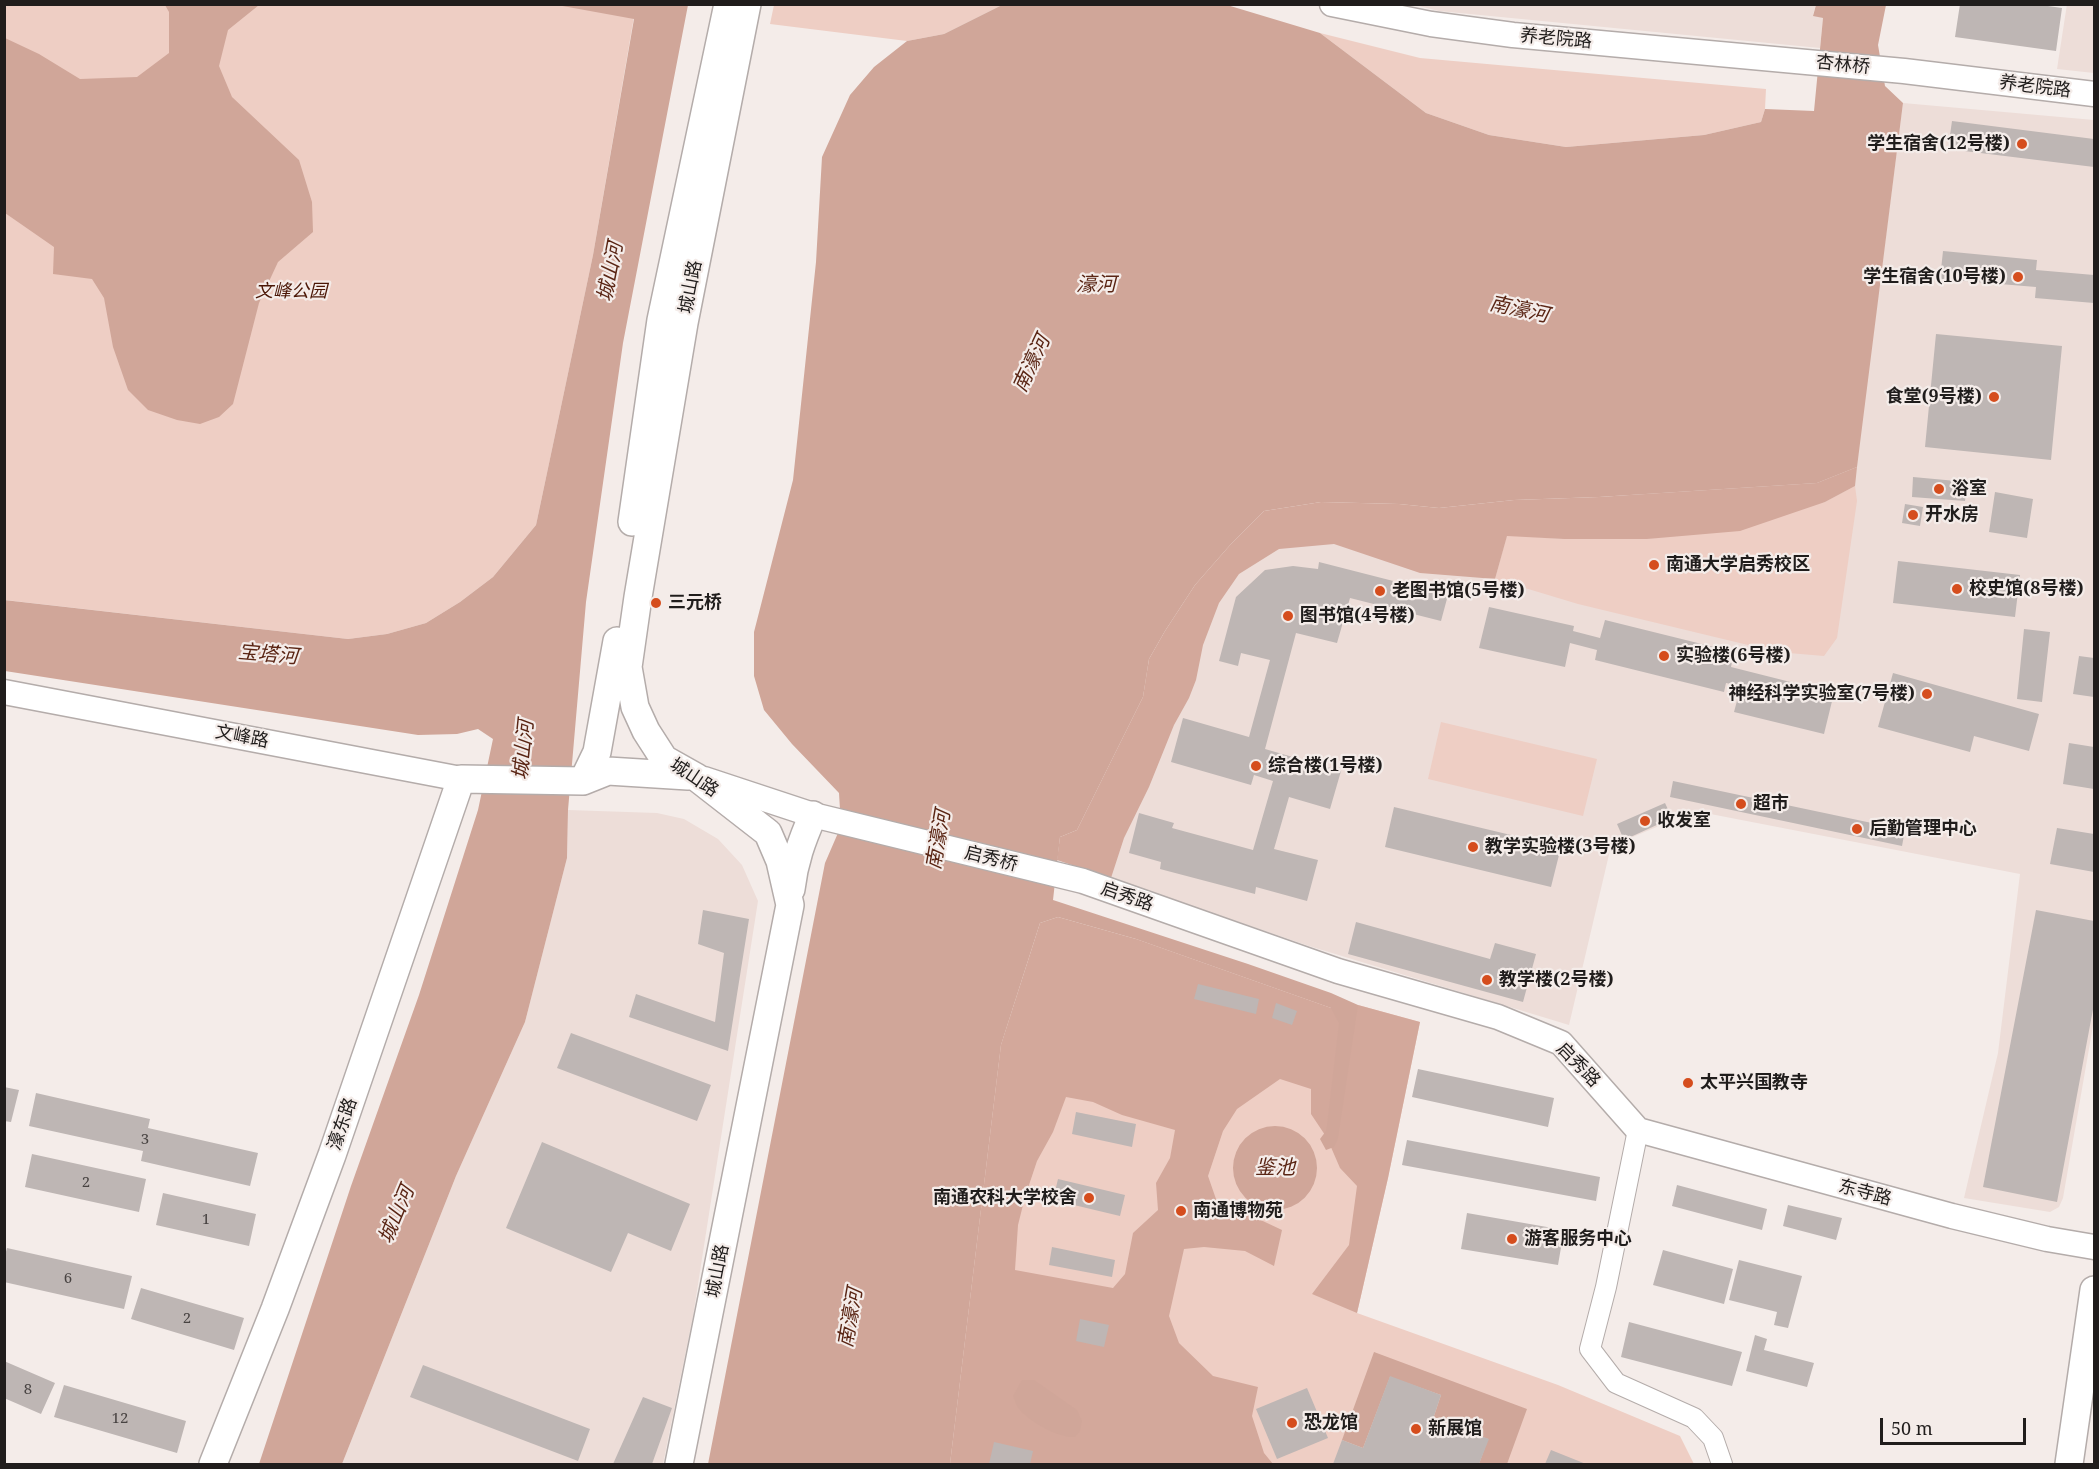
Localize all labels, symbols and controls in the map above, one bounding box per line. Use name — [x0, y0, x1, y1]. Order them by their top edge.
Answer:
street label: 养老院路 — [1519, 25, 1593, 53]
street label: 杏林桥 — [1815, 51, 1871, 79]
street label: 养老院路 — [1998, 72, 2072, 102]
place label: 学生宿舍(12号楼) — [1867, 133, 2010, 155]
marker: 学生宿舍(12号楼) — [2015, 137, 2029, 151]
water label: 城山河 — [593, 240, 629, 304]
street label: 城山路 — [675, 258, 707, 316]
place label: 学生宿舍(10号楼) — [1863, 266, 2006, 288]
marker: 学生宿舍(10号楼) — [2011, 270, 2025, 284]
water label: 濠河 — [1076, 273, 1116, 297]
park label: 文峰公园 — [255, 281, 327, 303]
water label: 南濠河 — [1487, 292, 1551, 328]
water label: 南濠河 — [1008, 332, 1056, 396]
place label: 食堂(9号楼) — [1885, 386, 1982, 408]
marker: 食堂(9号楼) — [1987, 390, 2001, 404]
place label: 浴室 — [1951, 478, 1987, 500]
marker: 浴室 — [1932, 482, 1946, 496]
place label: 开水房 — [1925, 504, 1979, 526]
marker: 开水房 — [1906, 508, 1920, 522]
place label: 南通大学启秀校区 — [1666, 554, 1810, 576]
marker: 南通大学启秀校区 — [1647, 558, 1661, 572]
place label: 校史馆(8号楼) — [1969, 578, 2084, 600]
place label: 老图书馆(5号楼) — [1392, 580, 1525, 602]
marker: 校史馆(8号楼) — [1950, 582, 1964, 596]
marker: 老图书馆(5号楼) — [1373, 584, 1387, 598]
place label: 三元桥 — [668, 592, 722, 614]
marker: 三元桥 — [649, 596, 663, 610]
place label: 图书馆(4号楼) — [1300, 605, 1415, 627]
marker: 图书馆(4号楼) — [1281, 609, 1295, 623]
water label: 宝塔河 — [237, 640, 299, 670]
place label: 实验楼(6号楼) — [1676, 645, 1791, 667]
marker: 实验楼(6号楼) — [1657, 649, 1671, 663]
place label: 神经科学实验室(7号楼) — [1728, 683, 1915, 705]
marker: 神经科学实验室(7号楼) — [1920, 687, 1934, 701]
water label: 城山河 — [509, 719, 539, 781]
street label: 文峰路 — [213, 721, 271, 753]
street label: 城山路 — [666, 754, 722, 802]
place label: 综合楼(1号楼) — [1268, 755, 1383, 777]
marker: 综合楼(1号楼) — [1249, 759, 1263, 773]
place label: 超市 — [1753, 793, 1789, 815]
marker: 超市 — [1734, 797, 1748, 811]
water label: 南濠河 — [922, 808, 956, 872]
place label: 收发室 — [1657, 810, 1711, 832]
marker: 收发室 — [1638, 814, 1652, 828]
place label: 后勤管理中心 — [1869, 818, 1977, 840]
marker: 后勤管理中心 — [1850, 822, 1864, 836]
place label: 教学实验楼(3号楼) — [1485, 836, 1636, 858]
marker: 教学实验楼(3号楼) — [1466, 840, 1480, 854]
street label: 启秀桥 — [962, 842, 1020, 876]
street label: 启秀路 — [1098, 878, 1156, 916]
place label: 教学楼(2号楼) — [1499, 969, 1614, 991]
marker: 教学楼(2号楼) — [1480, 973, 1494, 987]
street label: 启秀路 — [1551, 1038, 1605, 1092]
place label: 太平兴国教寺 — [1700, 1072, 1808, 1094]
marker: 太平兴国教寺 — [1681, 1076, 1695, 1090]
street label: 濠东路 — [324, 1095, 362, 1153]
house number: 3 — [141, 1131, 149, 1149]
water label: 鉴池 — [1255, 1156, 1295, 1180]
house number: 2 — [82, 1174, 90, 1192]
street label: 东寺路 — [1836, 1176, 1894, 1210]
water label: 城山河 — [374, 1183, 420, 1247]
place label: 南通农科大学校舍 — [933, 1187, 1077, 1209]
marker: 南通农科大学校舍 — [1082, 1191, 1096, 1205]
place label: 南通博物苑 — [1193, 1200, 1283, 1222]
marker: 南通博物苑 — [1174, 1204, 1188, 1218]
house number: 1 — [202, 1211, 210, 1229]
place label: 游客服务中心 — [1524, 1228, 1632, 1250]
marker: 游客服务中心 — [1505, 1232, 1519, 1246]
street label: 城山路 — [702, 1242, 734, 1300]
house number: 6 — [64, 1270, 72, 1288]
water label: 南濠河 — [834, 1286, 868, 1350]
house number: 2 — [183, 1310, 191, 1328]
house number: 8 — [24, 1381, 32, 1399]
scale bar — [1883, 1406, 2028, 1444]
house number: 12 — [112, 1410, 128, 1428]
place label: 恐龙馆 — [1304, 1412, 1358, 1434]
marker: 恐龙馆 — [1285, 1416, 1299, 1430]
text: 50 m — [1891, 1416, 1933, 1440]
place label: 新展馆 — [1428, 1418, 1482, 1440]
marker: 新展馆 — [1409, 1422, 1423, 1436]

